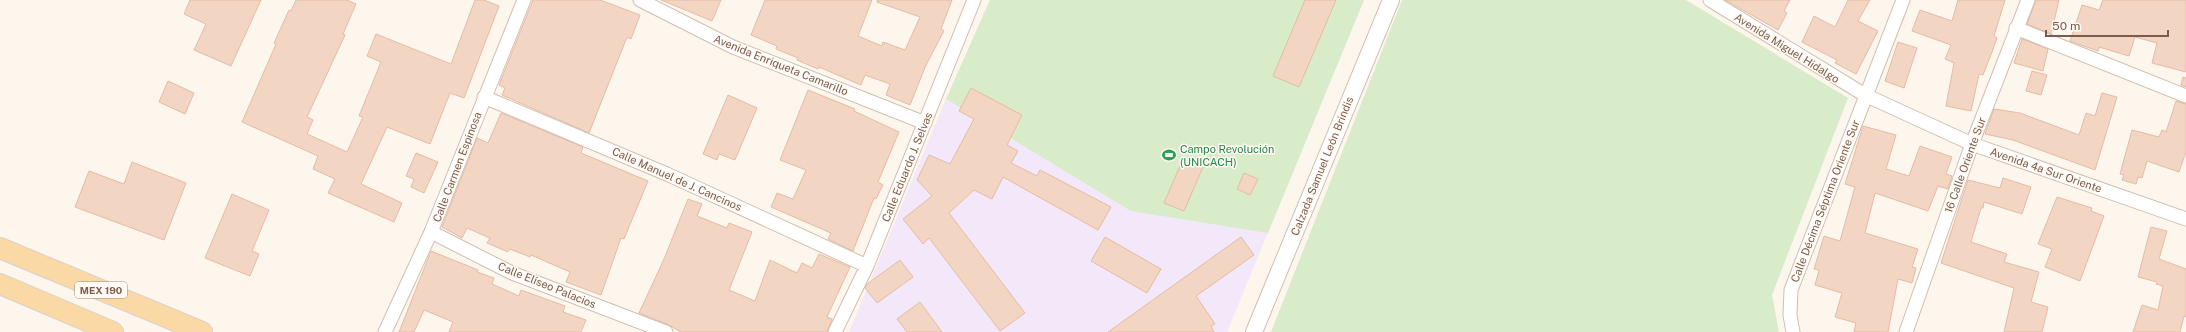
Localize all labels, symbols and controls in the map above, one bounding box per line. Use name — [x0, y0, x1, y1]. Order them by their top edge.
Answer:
street label: Avenida Miguel Hidalgo — [1732, 11, 1842, 85]
scale bar — [2046, 12, 2168, 38]
text: 50 m — [2052, 19, 2080, 33]
street label: Avenida Enriqueta Camarillo — [712, 32, 850, 98]
street label: Calzada Samuel León Brindis — [1289, 94, 1356, 237]
street label: Calle Carmen Espinosa — [430, 110, 484, 224]
street label: Calle Eduardo J. Selvas — [880, 110, 935, 223]
street label: 16 Calle Oriente Sur — [1942, 115, 1988, 215]
street label: Calle Décima Séptima Oriente Sur — [1788, 118, 1862, 284]
place label: Campo Revolución (UNICACH) — [1180, 143, 1274, 168]
street label: Calle Manuel de J. Cancinos — [610, 145, 744, 213]
street label: Avenida 4a Sur Oriente — [1989, 145, 2103, 195]
sports icon: Campo Revolución (UNICACH) — [1161, 147, 1177, 163]
street label: Calle Elíseo Palacios — [496, 260, 598, 310]
road number: MEX 190 — [75, 282, 127, 298]

